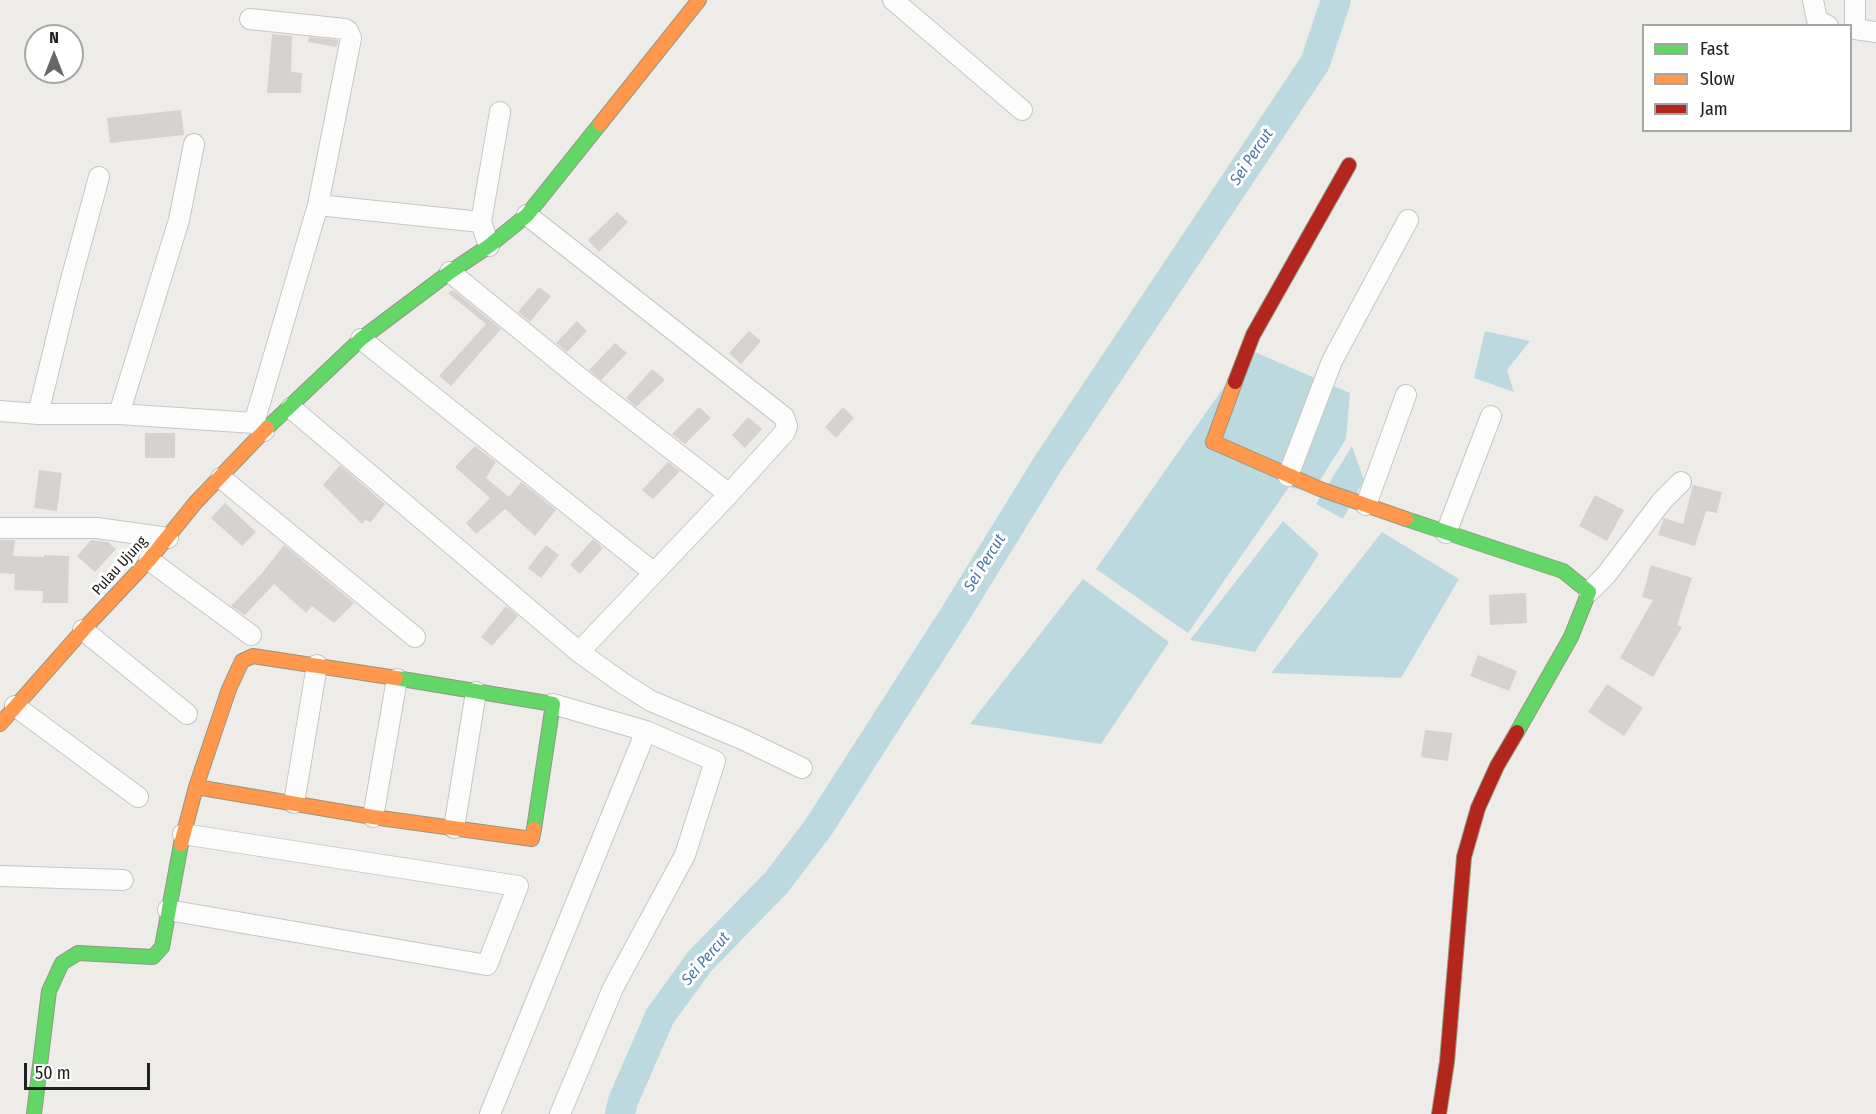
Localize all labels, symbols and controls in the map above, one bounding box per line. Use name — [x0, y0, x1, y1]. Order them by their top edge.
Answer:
north arrow — [24, 24, 84, 84]
legend — [1642, 24, 1852, 132]
text: N — [49, 28, 59, 47]
text: Fast — [1700, 38, 1729, 60]
text: Slow — [1700, 68, 1735, 90]
text: Jam — [1700, 98, 1728, 120]
water label: Sei Percut — [1226, 125, 1278, 189]
water label: Sei Percut — [960, 531, 1010, 595]
street label: Pulau Ujung — [89, 533, 151, 599]
water label: Sei Percut — [678, 929, 734, 989]
scale bar — [27, 1051, 153, 1089]
text: 50 m — [35, 1062, 71, 1084]

